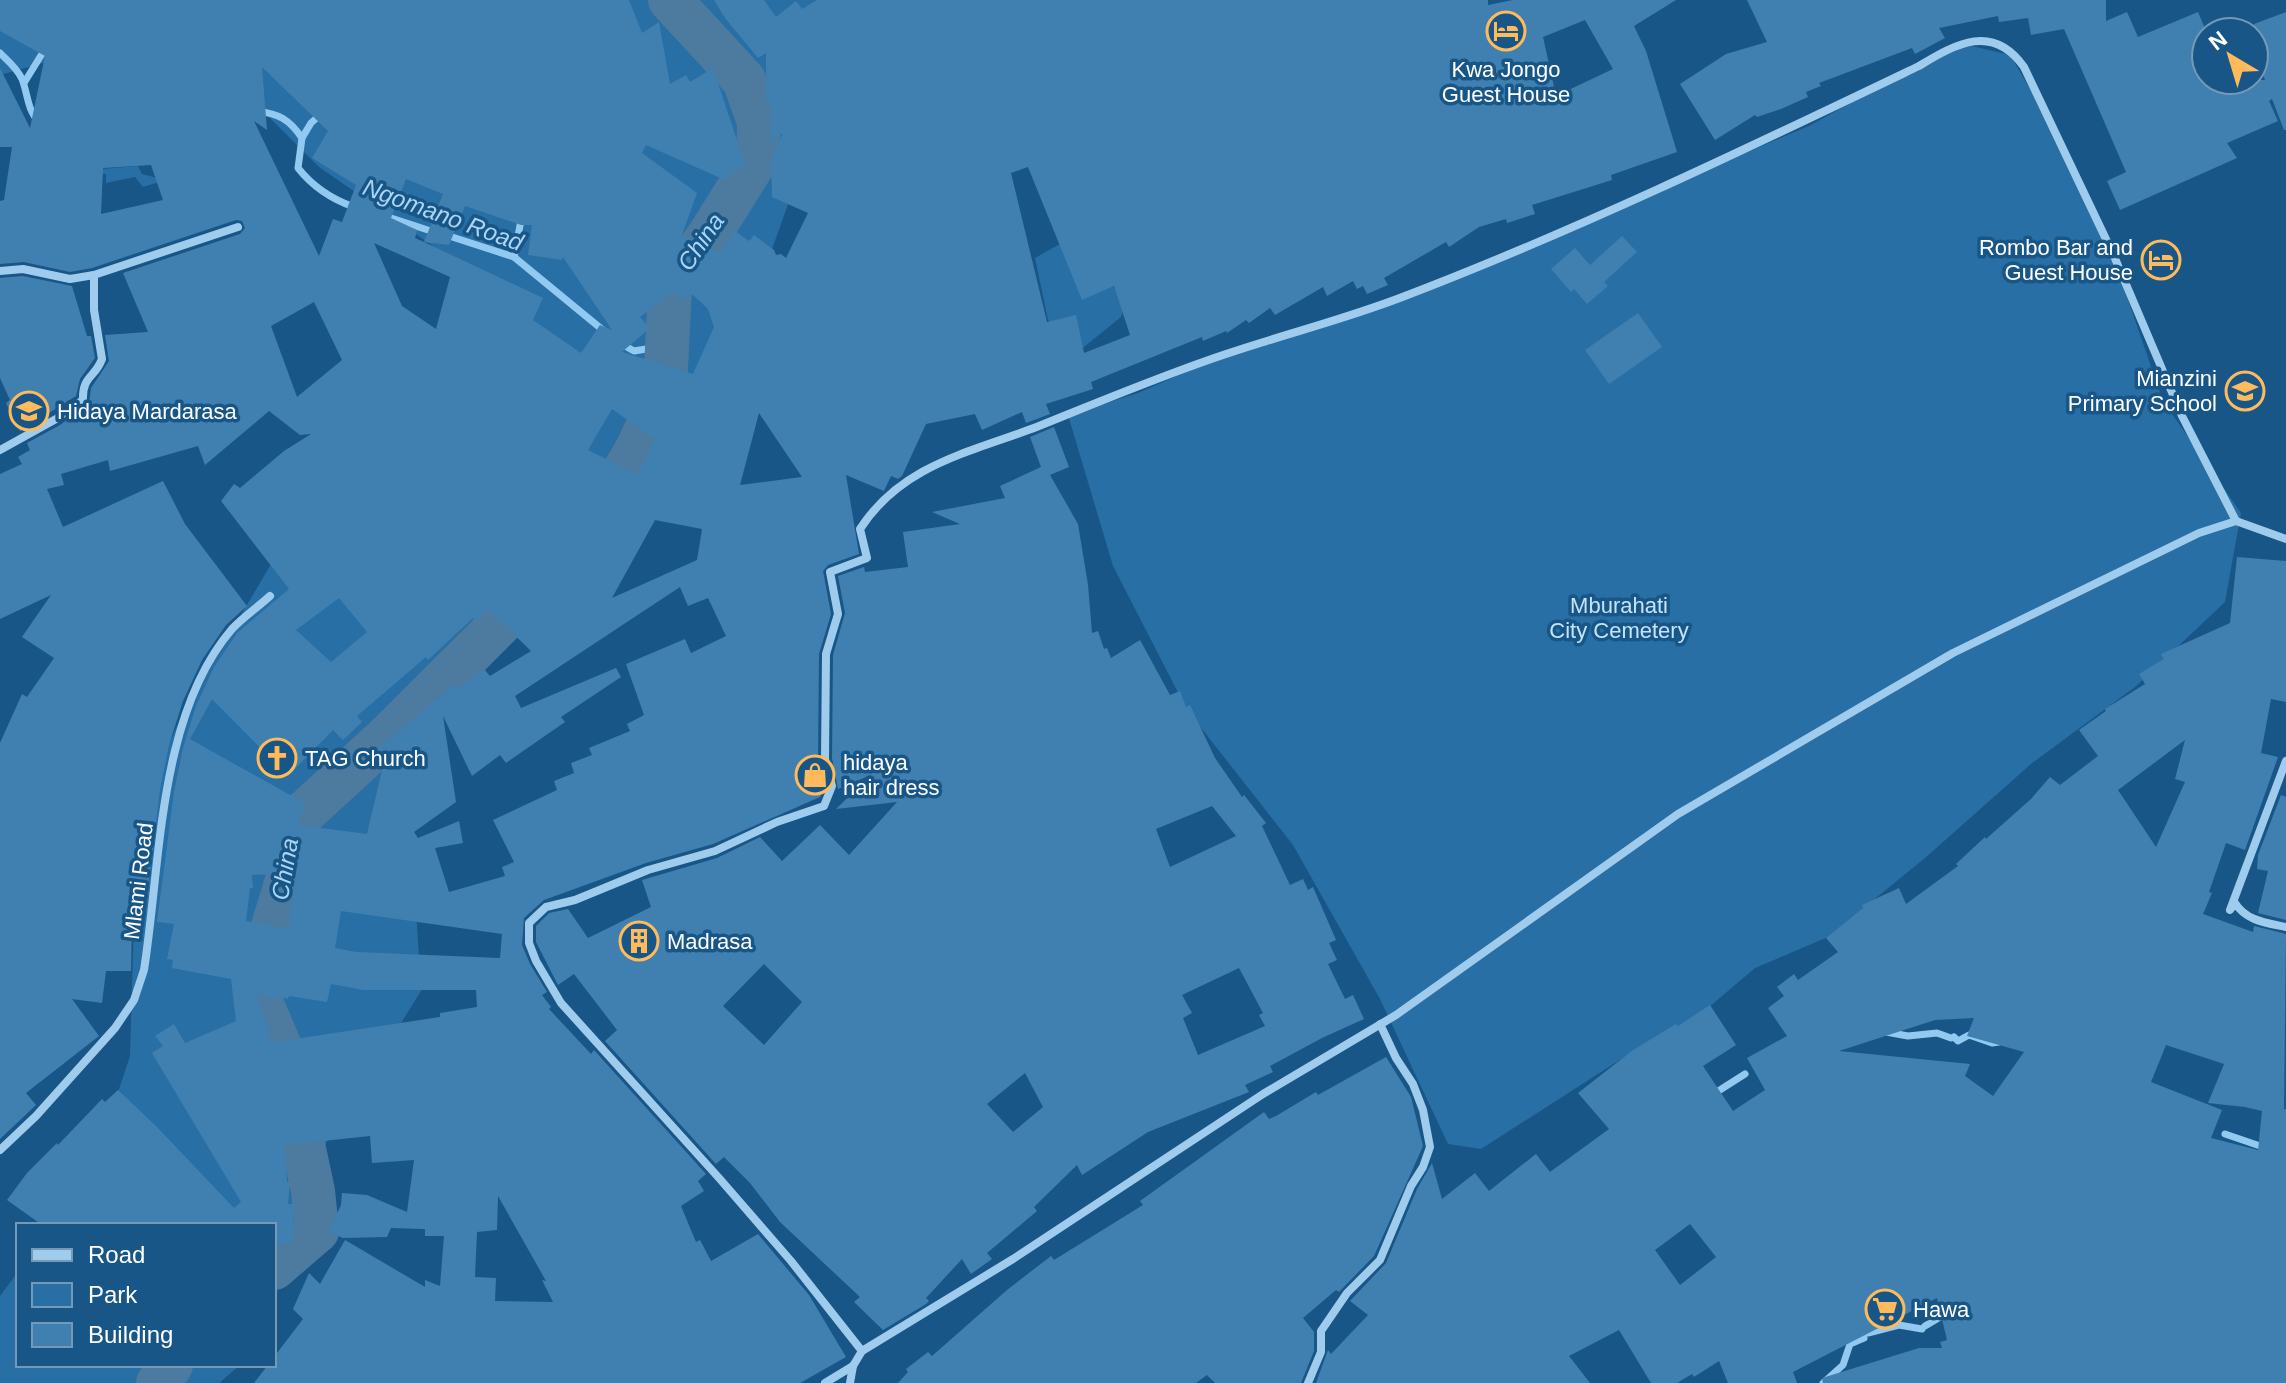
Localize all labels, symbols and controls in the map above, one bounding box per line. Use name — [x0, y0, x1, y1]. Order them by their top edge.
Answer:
hotel icon: Kwa Jongo Guest House — [1485, 10, 1527, 52]
north arrow — [2190, 16, 2270, 96]
text: N — [2204, 26, 2232, 55]
place label: Kwa Jongo Guest House — [1442, 57, 1570, 107]
water label: Ngomano Road — [360, 173, 527, 256]
water label: China — [672, 208, 729, 275]
place label: Rombo Bar and Guest House — [1979, 235, 2133, 285]
hotel icon: Rombo Bar and Guest House — [2140, 239, 2182, 281]
place label: Mianzini Primary School — [2068, 366, 2217, 416]
school or university icon: Mianzini Primary School — [2224, 370, 2266, 412]
school or university icon: Hidaya Mardarasa — [8, 390, 50, 432]
place label: Hidaya Mardarasa — [57, 399, 238, 424]
park label: Mburahati City Cemetery — [1549, 593, 1689, 643]
church icon: TAG Church — [256, 737, 298, 779]
place label: TAG Church — [305, 746, 426, 771]
place label: hidaya hair dress — [843, 750, 940, 800]
shop icon: hidaya hair dress — [794, 754, 836, 796]
street label: Mlami Road — [119, 821, 158, 941]
water label: China — [266, 836, 303, 902]
building icon: Madrasa — [618, 920, 660, 962]
place label: Madrasa — [667, 929, 753, 954]
legend — [16, 1223, 276, 1367]
text: Road — [88, 1241, 145, 1268]
text: Park — [88, 1281, 138, 1308]
supermarket icon: Hawa — [1864, 1288, 1906, 1330]
place label: Hawa — [1913, 1297, 1970, 1322]
text: Building — [88, 1321, 173, 1348]

